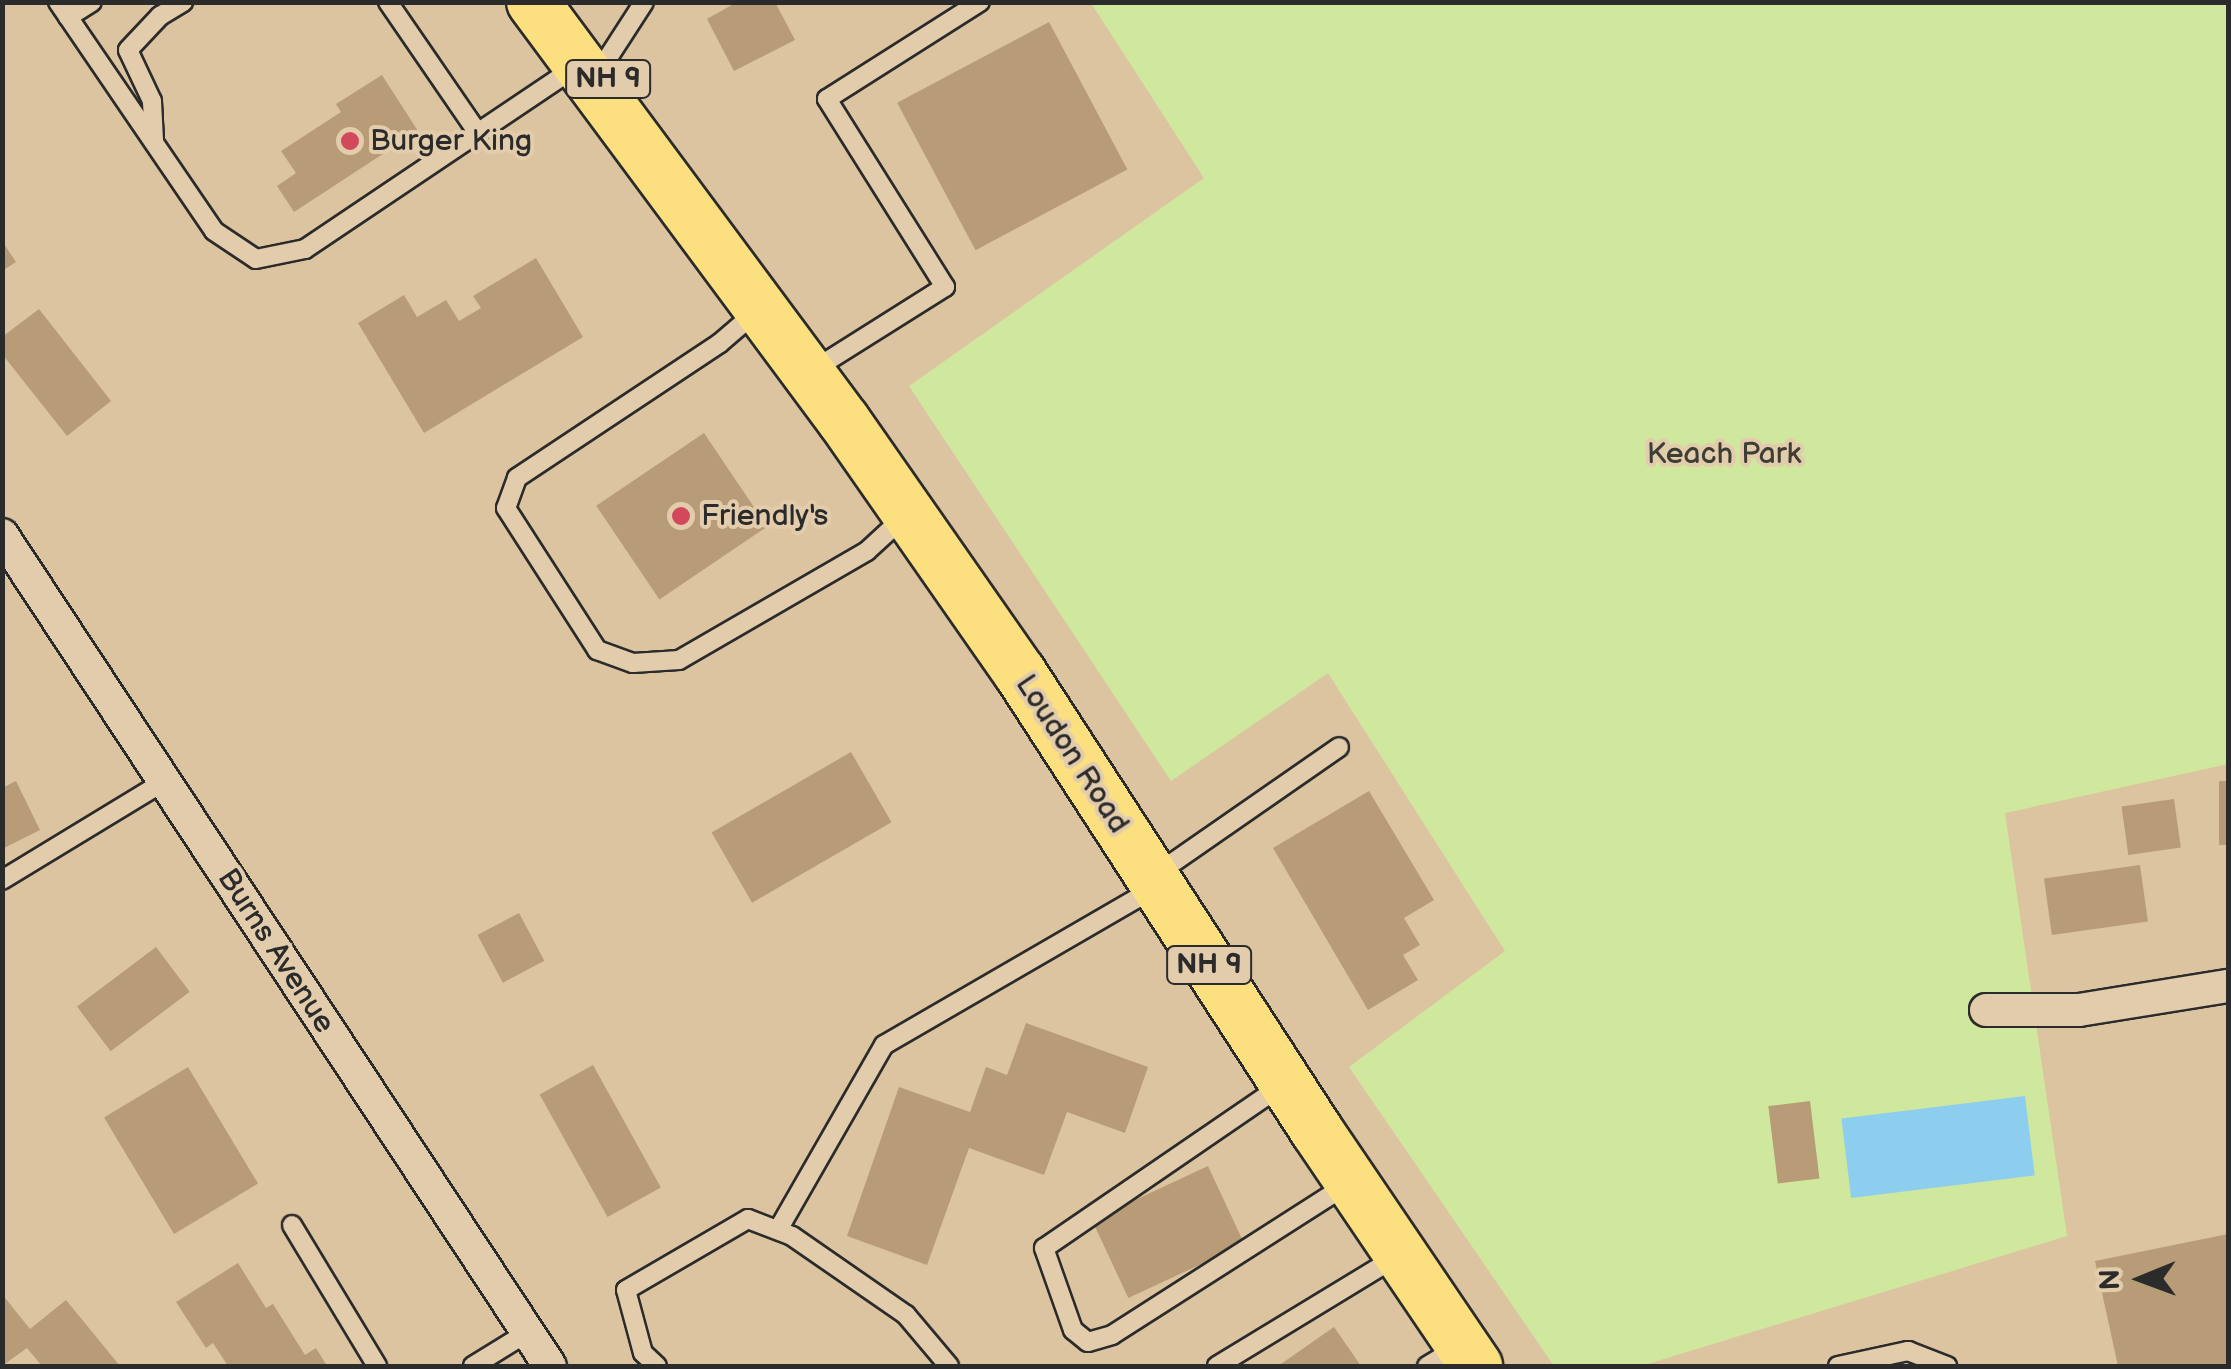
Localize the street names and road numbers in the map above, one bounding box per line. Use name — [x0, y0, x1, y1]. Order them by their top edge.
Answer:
road number: NH 9 — [563, 56, 653, 102]
street label: Loudon Road — [1007, 668, 1137, 840]
street label: Burns Avenue — [210, 862, 342, 1040]
road number: NH 9 — [1164, 942, 1254, 988]

